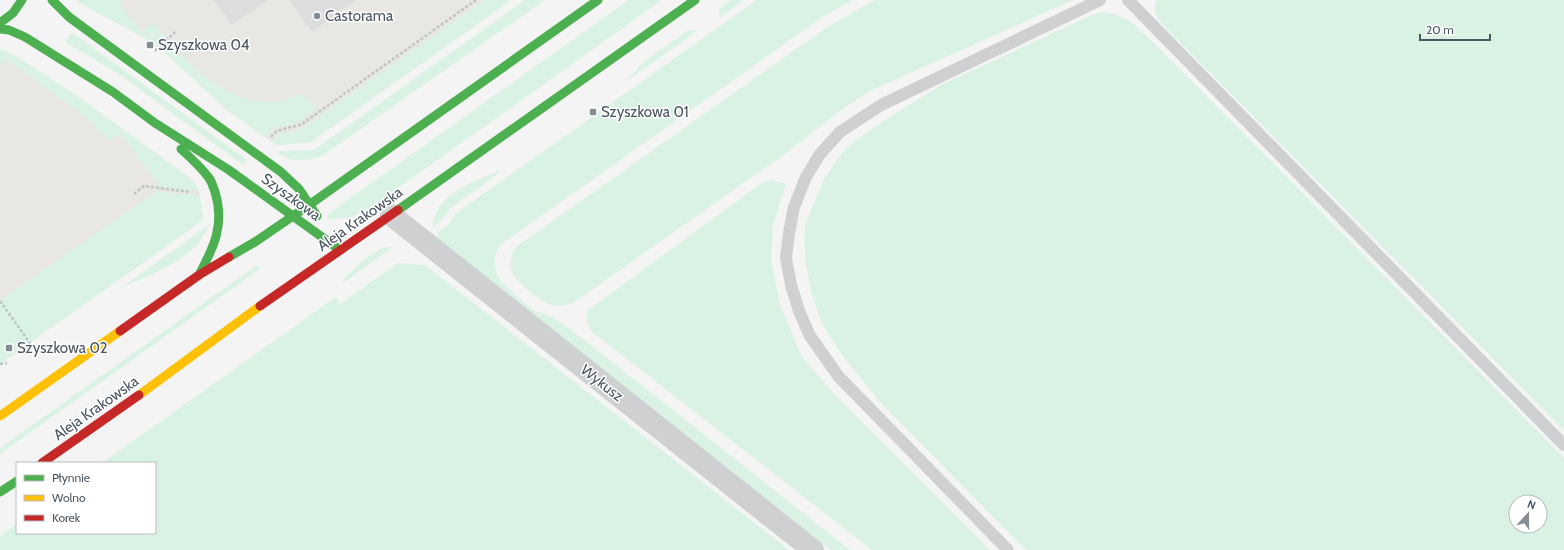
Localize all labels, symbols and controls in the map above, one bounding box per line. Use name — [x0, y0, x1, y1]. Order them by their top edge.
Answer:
place label: Castorama — [325, 7, 394, 25]
marker: Castorama — [312, 11, 322, 21]
scale bar — [1420, 16, 1490, 42]
text: 20 m — [1426, 22, 1454, 37]
place label: Szyszkowa 04 — [158, 36, 250, 54]
marker: Szyszkowa 04 — [145, 40, 155, 50]
place label: Szyszkowa 01 — [601, 103, 689, 121]
marker: Szyszkowa 01 — [588, 107, 598, 117]
street label: Szyszkowa — [258, 169, 325, 225]
street label: Aleja Krakowska — [314, 183, 407, 255]
place label: Szyszkowa 02 — [17, 339, 108, 357]
marker: Szyszkowa 02 — [4, 343, 14, 353]
street label: Wykusz — [577, 361, 627, 405]
street label: Aleja Krakowska — [50, 372, 143, 444]
legend — [16, 462, 156, 534]
text: Płynnie — [52, 470, 90, 485]
text: Wolno — [52, 490, 86, 505]
north arrow — [1508, 494, 1548, 534]
text: N — [1525, 497, 1538, 513]
text: Korek — [52, 510, 81, 525]

